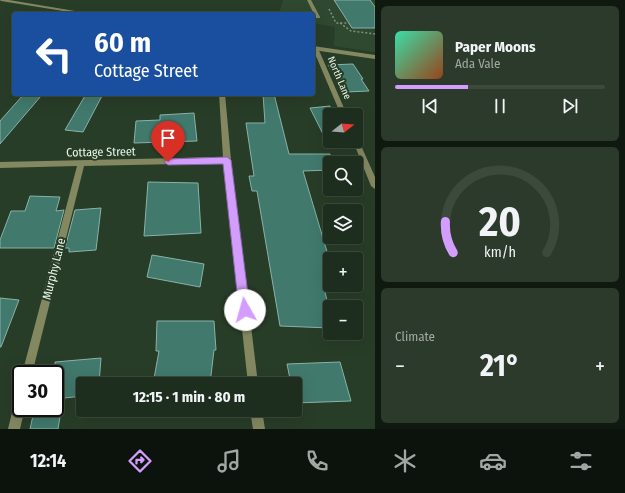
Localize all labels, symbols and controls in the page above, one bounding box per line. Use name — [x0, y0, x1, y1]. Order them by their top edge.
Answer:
text: 60 m — [94, 26, 151, 59]
icon: left — [28, 28, 80, 80]
text: Paper Moons — [455, 38, 536, 56]
street label: North Lane — [325, 55, 353, 101]
text: Ada Vale — [455, 56, 500, 71]
text: Cottage Street — [94, 60, 198, 82]
icon: previous — [419, 95, 441, 117]
icon: pause — [489, 95, 511, 117]
icon: next — [559, 95, 581, 117]
north arrow — [323, 108, 363, 148]
map controls — [323, 108, 363, 340]
pin — [151, 121, 185, 162]
icon: arrive — [157, 127, 179, 149]
street label: Cottage Street — [66, 144, 136, 160]
button: search — [323, 156, 363, 196]
text: 20 — [478, 196, 521, 246]
button: layers — [323, 204, 363, 244]
street label: Murphy Lane — [40, 237, 68, 301]
text: km/h — [484, 243, 516, 260]
button: + — [323, 252, 363, 292]
position arrow — [224, 289, 266, 331]
button: − — [323, 300, 363, 340]
text: Climate — [395, 329, 435, 344]
text: 21° — [480, 348, 520, 384]
text: − — [395, 353, 405, 380]
text: + — [595, 353, 605, 380]
speed limit sign: 30 — [12, 365, 64, 417]
text: 12:15 · 1 min · 80 m — [133, 388, 245, 406]
icon: directions — [126, 447, 154, 475]
icon: music — [215, 447, 243, 475]
icon: phone — [303, 447, 331, 475]
icon: climate — [391, 447, 419, 475]
icon: car — [479, 447, 507, 475]
icon: filters — [567, 447, 595, 475]
text: 12:14 — [30, 450, 66, 472]

